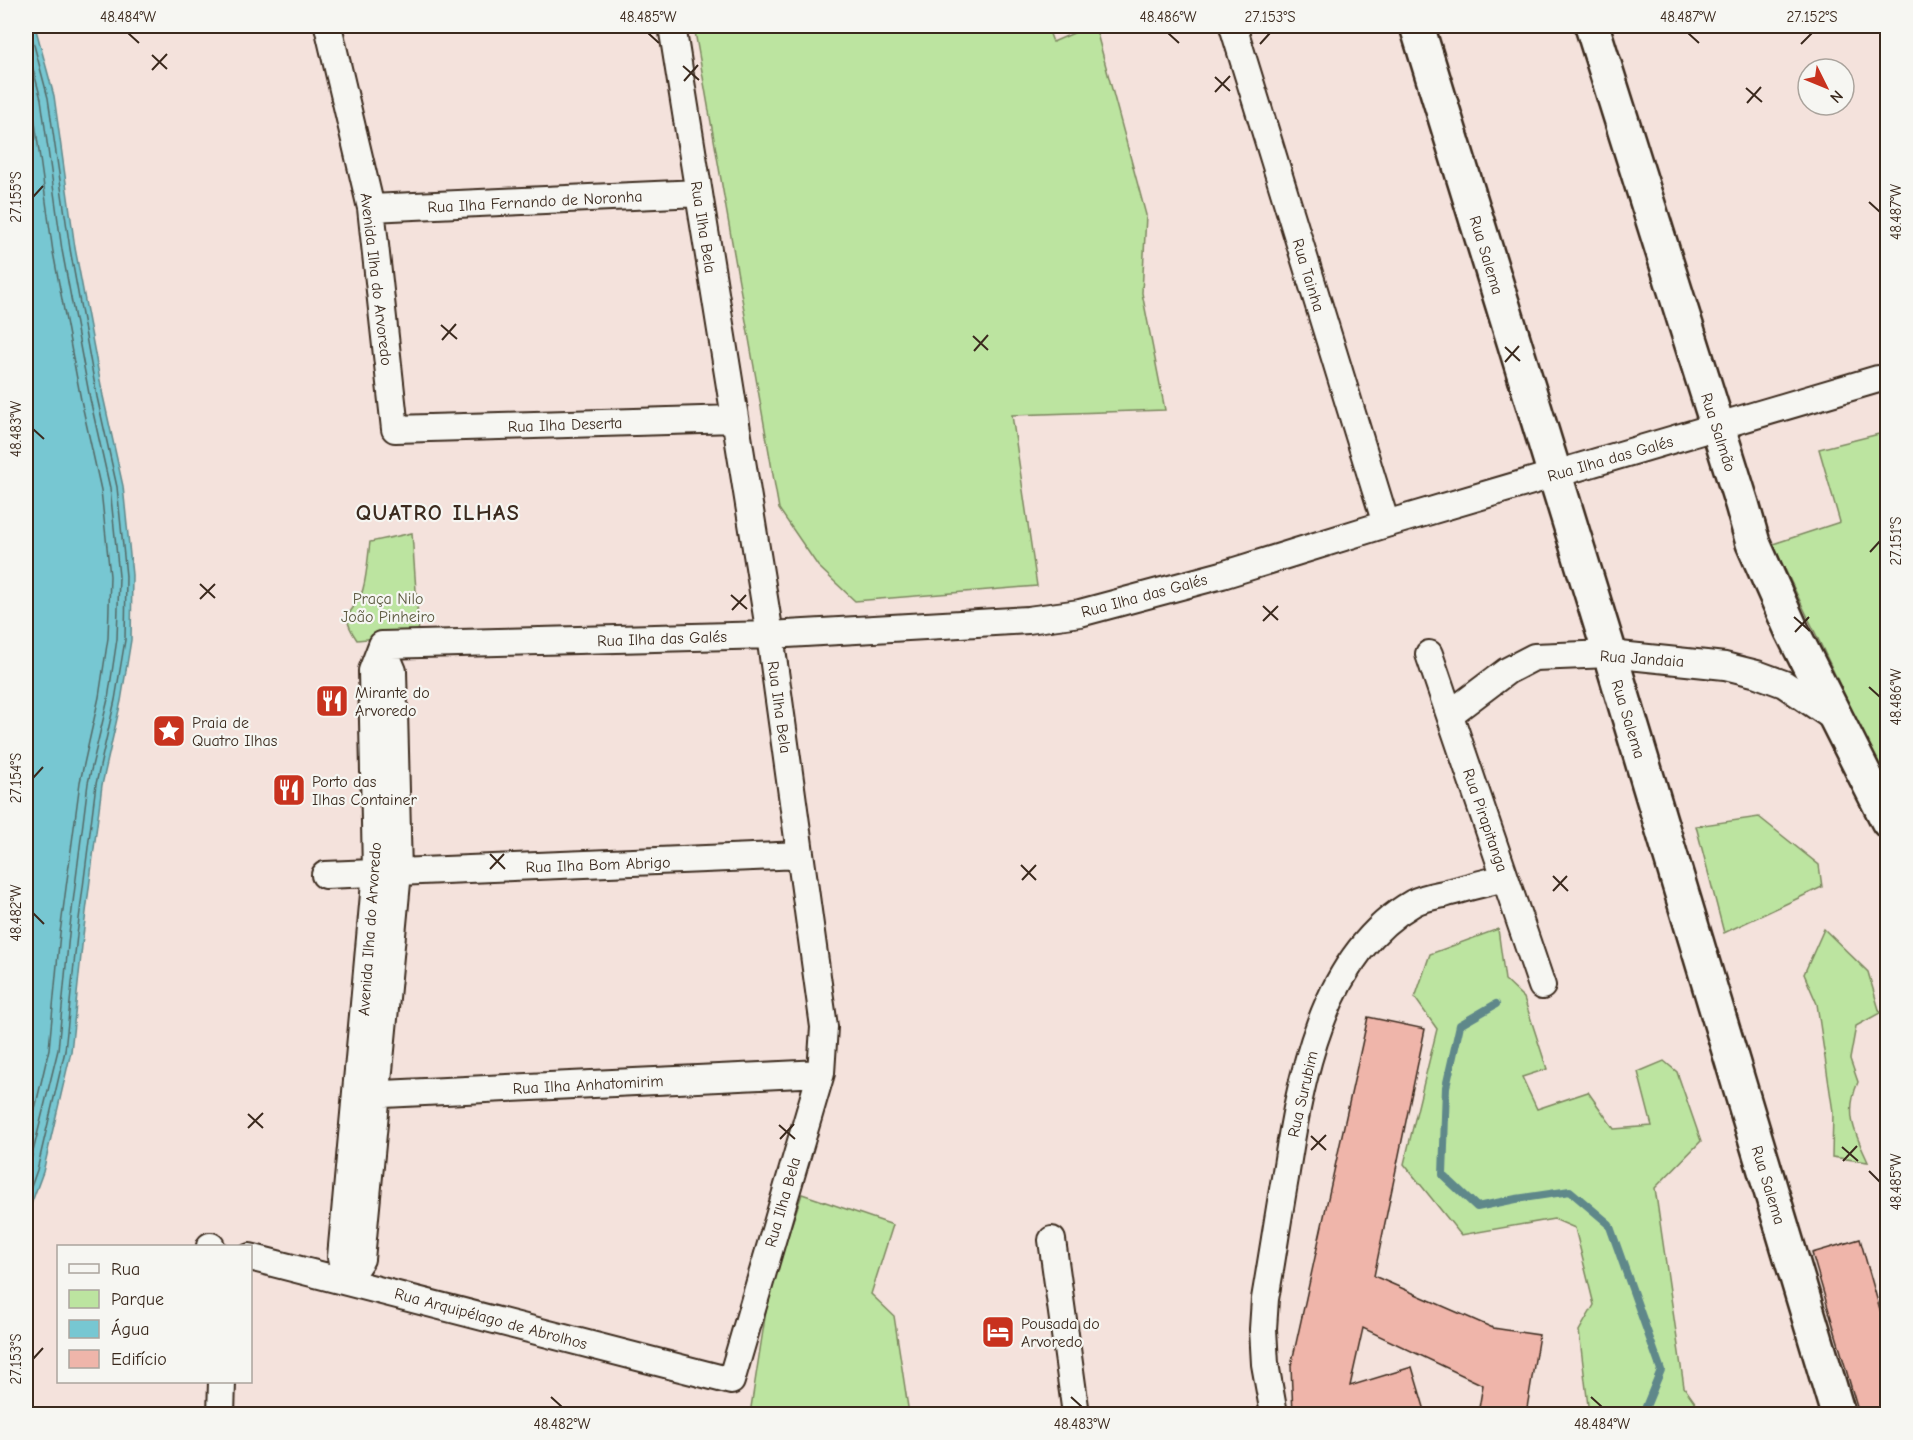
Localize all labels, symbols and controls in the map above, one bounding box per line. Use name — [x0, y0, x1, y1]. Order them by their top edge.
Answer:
text: 48.484°W — [100, 8, 156, 26]
text: 48.485°W — [619, 8, 677, 26]
text: 48.486°W — [1139, 8, 1197, 26]
text: 27.153°S — [1245, 8, 1295, 26]
text: 48.487°W — [1660, 8, 1716, 26]
text: 27.152°S — [1786, 8, 1838, 26]
north arrow — [1796, 57, 1856, 117]
text: N — [1826, 87, 1846, 107]
text: 27.155°S — [7, 171, 25, 223]
street label: Rua Ilha Bela — [687, 180, 719, 274]
text: 48.487°W — [1887, 184, 1905, 240]
street label: Rua Ilha Fernando de Noronha — [427, 187, 643, 217]
street label: Avenida Ilha do Arvoredo — [356, 192, 396, 367]
street label: Rua Salema — [1466, 214, 1507, 297]
street label: Rua Tainha — [1288, 236, 1328, 314]
street label: Rua Salmão — [1697, 391, 1739, 474]
text: 48.483°W — [7, 401, 25, 457]
street label: Rua Ilha Deserta — [507, 414, 623, 436]
street label: Rua Ilha das Galés — [1545, 432, 1676, 486]
district label: QUATRO ILHAS — [356, 500, 520, 526]
text: 27.151°S — [1887, 516, 1905, 566]
street label: Rua Ilha das Galés — [1079, 570, 1210, 621]
park label: Praça Nilo João Pinheiro — [341, 590, 435, 626]
street label: Rua Ilha das Galés — [597, 628, 728, 650]
street label: Rua Jandaia — [1599, 647, 1685, 671]
street label: Rua Ilha Bela — [764, 660, 794, 754]
text: 48.486°W — [1887, 668, 1905, 726]
street label: Rua Salema — [1608, 678, 1649, 761]
restaurant icon: Mirante do Arvoredo — [314, 683, 350, 719]
place label: Mirante do Arvoredo — [355, 684, 430, 720]
place icon: Praia de Quatro Ilhas — [151, 713, 187, 749]
place label: Praia de Quatro Ilhas — [192, 714, 278, 750]
text: 27.154°S — [7, 753, 25, 803]
street label: Rua Pirapitanga — [1459, 766, 1511, 874]
restaurant icon: Porto das Ilhas Container — [271, 772, 307, 808]
place label: Porto das Ilhas Container — [312, 773, 418, 809]
street label: Avenida Ilha do Arvoredo — [355, 842, 385, 1016]
street label: Rua Ilha Bom Abrigo — [525, 853, 671, 877]
text: 48.482°W — [7, 885, 25, 941]
street label: Rua Surubim — [1284, 1049, 1322, 1139]
street label: Rua Ilha Anhatomirim — [512, 1072, 664, 1098]
street label: Rua Salema — [1748, 1144, 1789, 1227]
text: 48.485°W — [1887, 1153, 1905, 1211]
street label: Rua Ilha Bela — [761, 1155, 804, 1249]
legend — [57, 1245, 252, 1383]
text: Rua — [111, 1259, 140, 1280]
street label: Rua Arquipélago de Abrolhos — [392, 1285, 589, 1353]
text: Parque — [111, 1289, 164, 1310]
hotel icon: Pousada do Arvoredo — [980, 1314, 1016, 1350]
place label: Pousada do Arvoredo — [1021, 1315, 1100, 1351]
text: Água — [111, 1318, 149, 1340]
text: 27.153°S — [7, 1334, 25, 1384]
text: Edifício — [111, 1349, 167, 1370]
text: 48.482°W — [534, 1415, 590, 1433]
text: 48.483°W — [1054, 1415, 1110, 1433]
text: 48.484°W — [1574, 1415, 1630, 1433]

